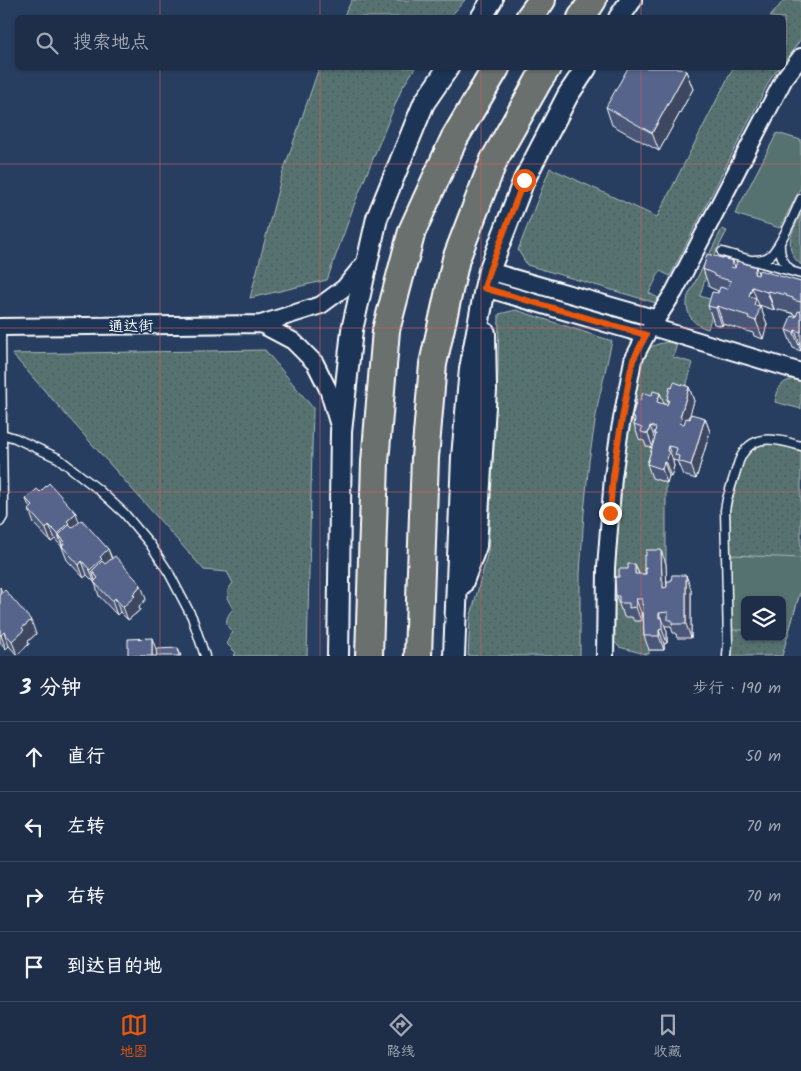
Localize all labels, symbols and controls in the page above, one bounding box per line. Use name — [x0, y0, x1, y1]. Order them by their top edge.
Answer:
search box — [15, 15, 786, 70]
text: 搜索地点 — [73, 28, 149, 58]
icon: search — [33, 29, 61, 57]
route start — [513, 169, 536, 192]
street label: 通达街 — [108, 315, 154, 339]
route end — [599, 502, 622, 525]
map controls — [741, 596, 786, 641]
button: layers — [741, 596, 786, 641]
text: 3 分钟 — [20, 672, 82, 705]
text: 步行 · 190 m — [692, 676, 781, 701]
text: 直行 — [67, 742, 105, 772]
icon: ahead — [20, 743, 48, 771]
text: 50 m — [745, 744, 781, 769]
text: 左转 — [67, 812, 105, 842]
icon: left — [20, 813, 48, 841]
text: 70 m — [746, 814, 781, 839]
text: 右转 — [67, 882, 105, 912]
icon: right — [20, 883, 48, 911]
text: 70 m — [746, 884, 781, 909]
text: 到达目的地 — [67, 952, 162, 982]
icon: arrive — [20, 953, 48, 981]
tab: 地图 — [120, 1011, 148, 1063]
tab: 路线 — [387, 1011, 415, 1063]
tab: 收藏 — [654, 1011, 682, 1063]

